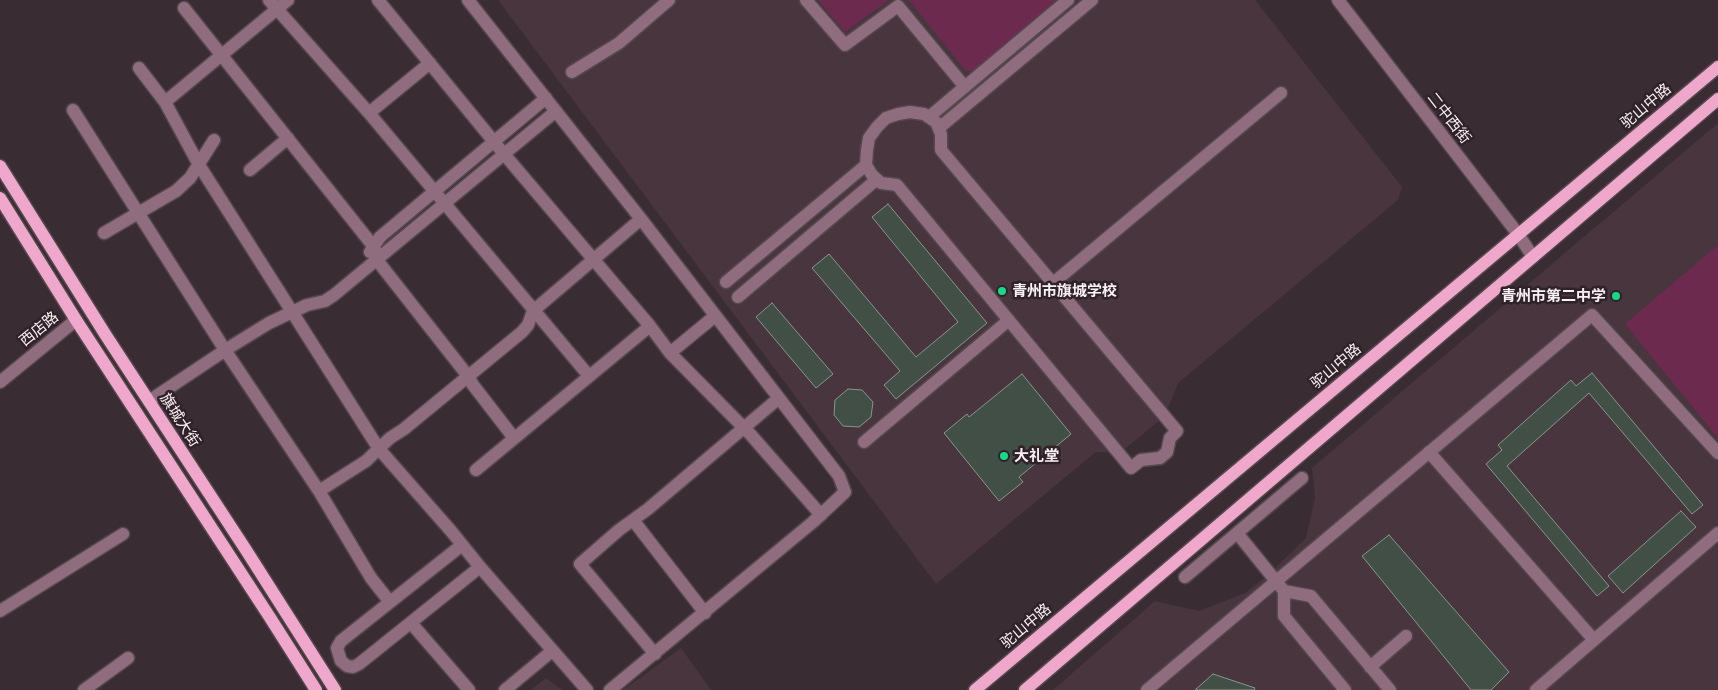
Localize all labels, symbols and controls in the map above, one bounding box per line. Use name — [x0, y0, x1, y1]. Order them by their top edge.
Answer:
street label: 驼山中路 — [1617, 80, 1675, 132]
street label: 二中西街 — [1423, 89, 1475, 147]
place label: 青州市旗城学校 — [1012, 282, 1117, 300]
marker: 青州市旗城学校 — [996, 285, 1008, 297]
place label: 青州市第二中学 — [1501, 287, 1606, 305]
marker: 青州市第二中学 — [1610, 290, 1622, 302]
street label: 西店路 — [16, 308, 62, 350]
street label: 驼山中路 — [1307, 340, 1365, 392]
street label: 旗城大街 — [156, 390, 204, 450]
place label: 大礼堂 — [1014, 447, 1059, 465]
marker: 大礼堂 — [998, 450, 1010, 462]
street label: 驼山中路 — [997, 600, 1055, 652]

